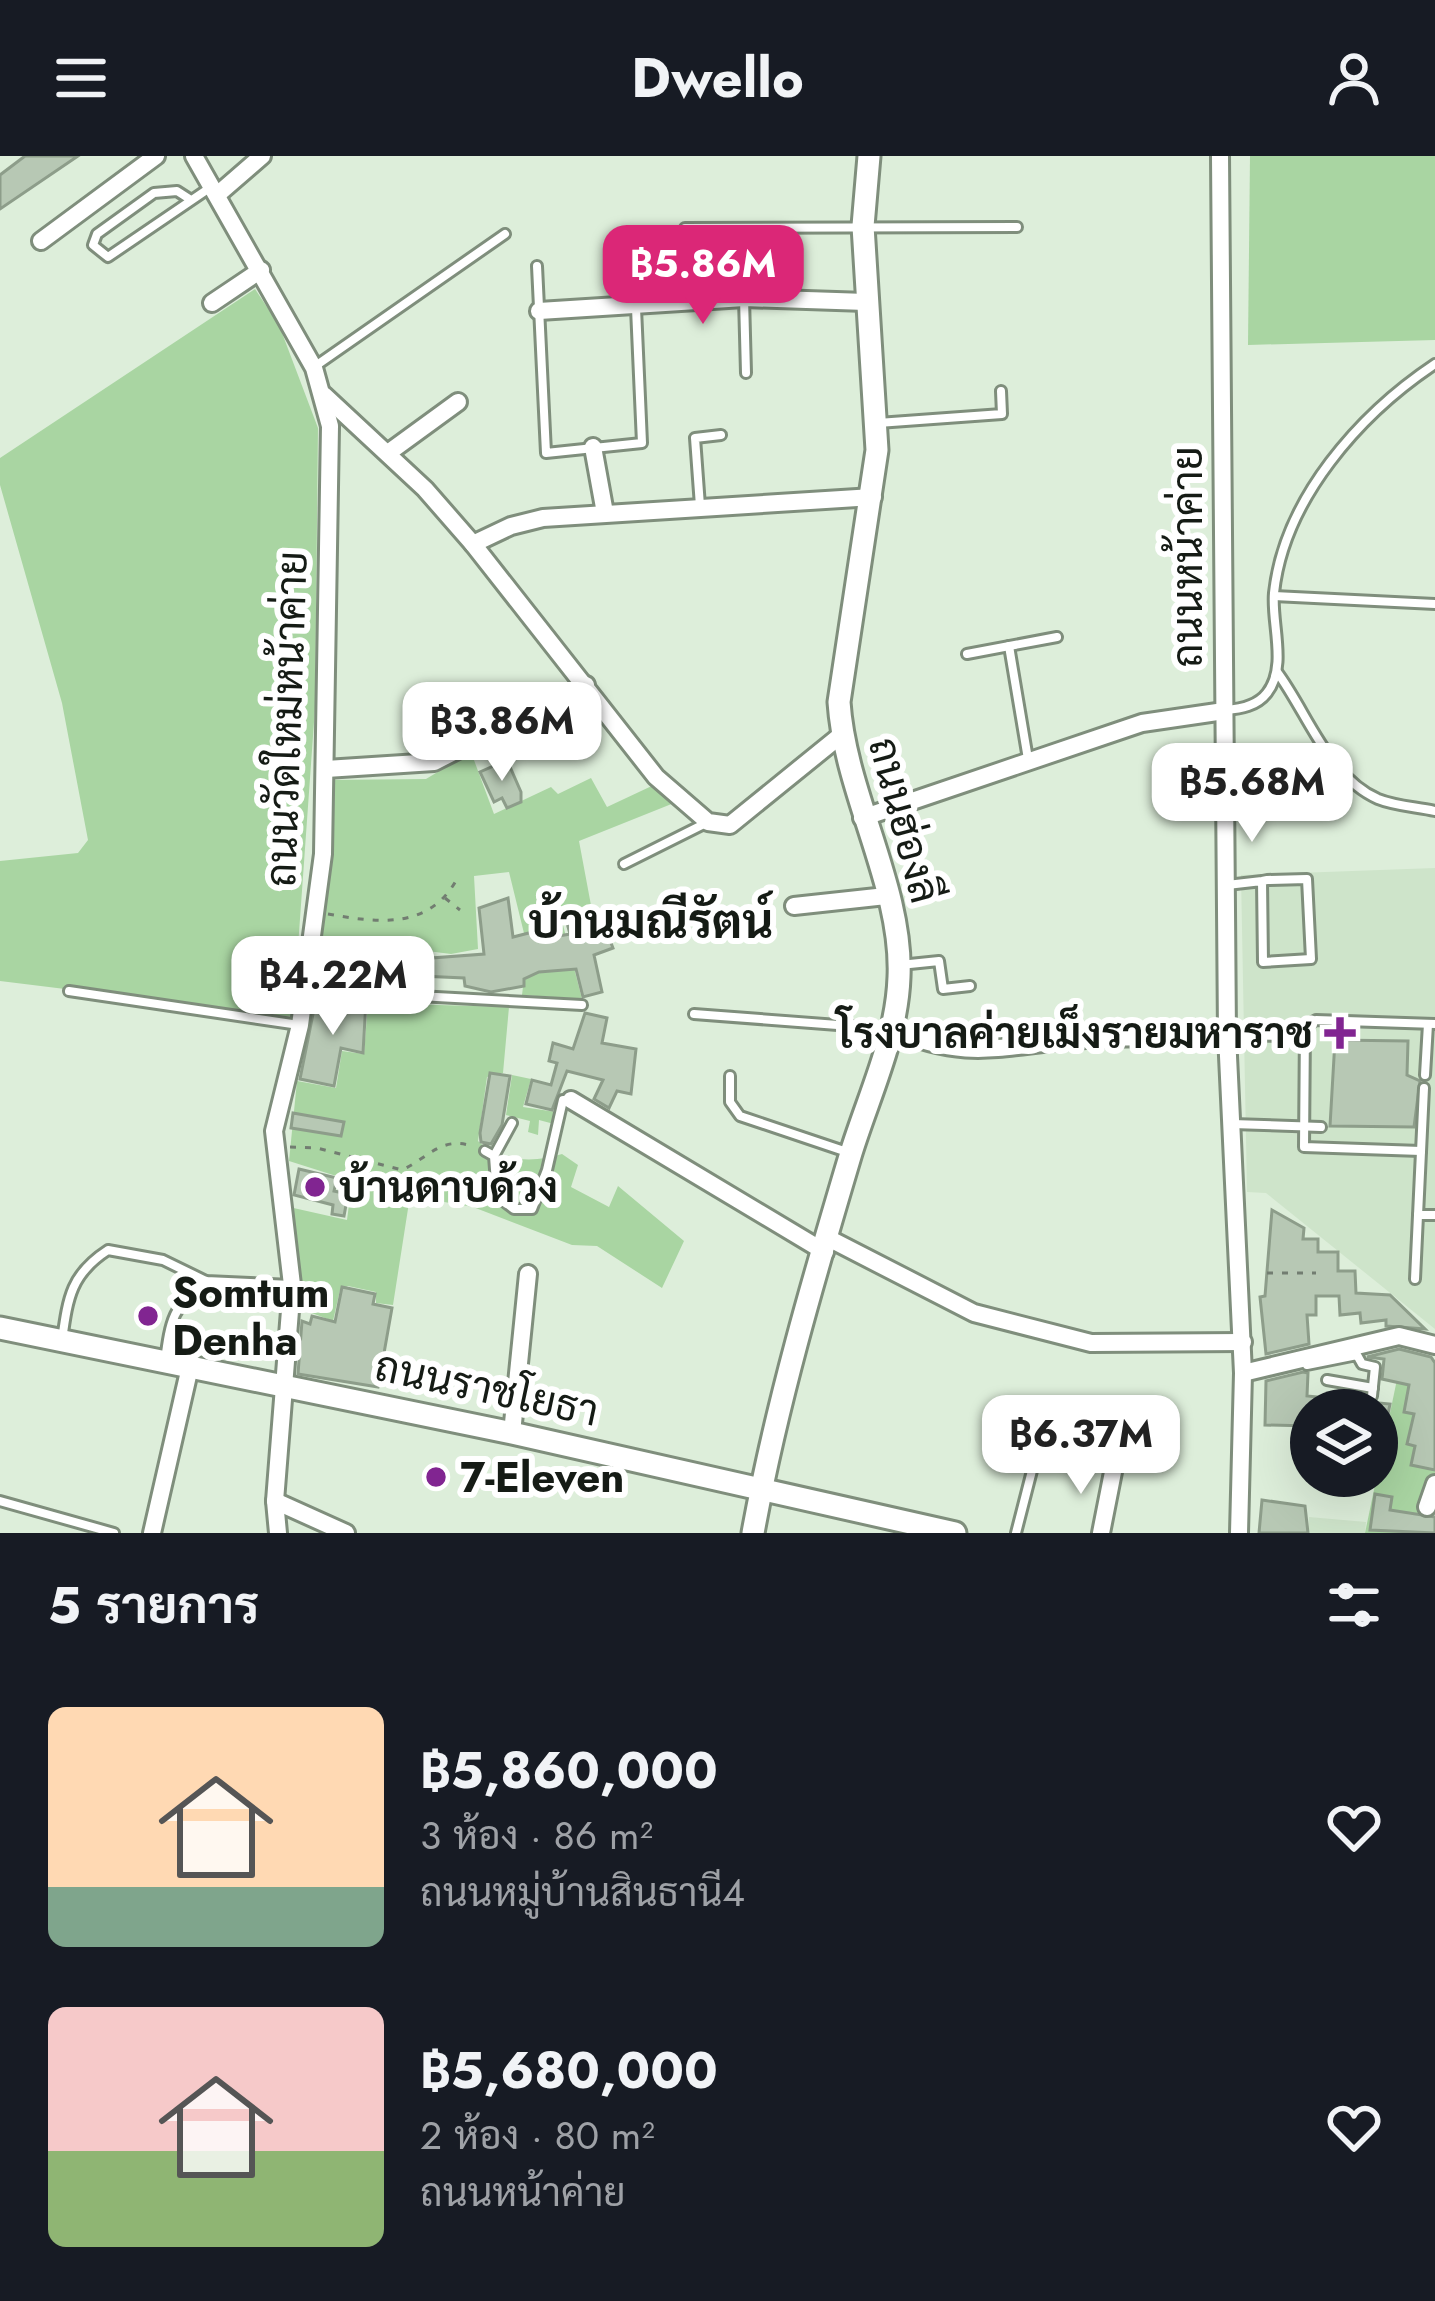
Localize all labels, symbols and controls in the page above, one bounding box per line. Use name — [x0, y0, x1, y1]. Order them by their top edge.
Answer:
text: Dwello — [631, 39, 804, 117]
icon: menu — [48, 45, 114, 111]
icon: person — [1321, 45, 1387, 111]
pin: ฿5.86M — [605, 225, 801, 327]
text: ฿5.86M — [630, 235, 776, 292]
street label: ถนนหน้าค่าย — [1157, 446, 1218, 668]
street label: ถนนวัดใหม่หน้าค่าย — [250, 550, 323, 888]
pin: ฿3.86M — [404, 682, 600, 784]
text: ฿3.86M — [429, 692, 575, 749]
street label: ถนนฮ่องลี — [853, 730, 956, 910]
pin: ฿5.68M — [1154, 743, 1350, 845]
text: ฿5.68M — [1179, 753, 1325, 810]
district label: บ้านมณีรัตน์ — [529, 887, 774, 956]
pin: ฿4.22M — [235, 936, 431, 1038]
text: ฿4.22M — [258, 946, 408, 1003]
place label: โรงบาลค่ายเม็งรายมหาราช — [833, 1003, 1313, 1064]
marker: โรงบาลค่ายเม็งรายมหาราช — [1324, 1017, 1356, 1049]
place label: บ้านดาบด้วง — [339, 1157, 558, 1218]
marker: บ้านดาบด้วง — [302, 1174, 328, 1200]
place label: Somtum Denha — [172, 1262, 329, 1371]
marker: Somtum Denha — [135, 1303, 161, 1329]
street label: ถนนราชโยธา — [369, 1335, 604, 1442]
map controls — [1290, 1389, 1398, 1497]
button: layers — [1290, 1389, 1398, 1497]
pin: ฿6.37M — [983, 1395, 1179, 1497]
text: ฿6.37M — [1009, 1405, 1153, 1462]
place label: 7-Eleven — [460, 1447, 624, 1508]
marker: 7-Eleven — [423, 1464, 449, 1490]
text: 5 รายการ — [48, 1568, 259, 1642]
icon: filters — [1321, 1572, 1387, 1638]
text: ฿5,860,000 — [420, 1733, 718, 1807]
icon: home — [144, 1755, 288, 1899]
icon: heart — [1321, 1794, 1387, 1860]
text: 3 ห้อง · 86 m² — [420, 1807, 653, 1864]
text: ถนนหมู่บ้านสินธานี4 — [420, 1864, 745, 1921]
text: ฿5,680,000 — [420, 2033, 718, 2107]
icon: home — [144, 2055, 288, 2199]
icon: heart — [1321, 2094, 1387, 2160]
text: 2 ห้อง · 80 m² — [420, 2107, 655, 2164]
text: ถนนหน้าค่าย — [420, 2164, 626, 2221]

